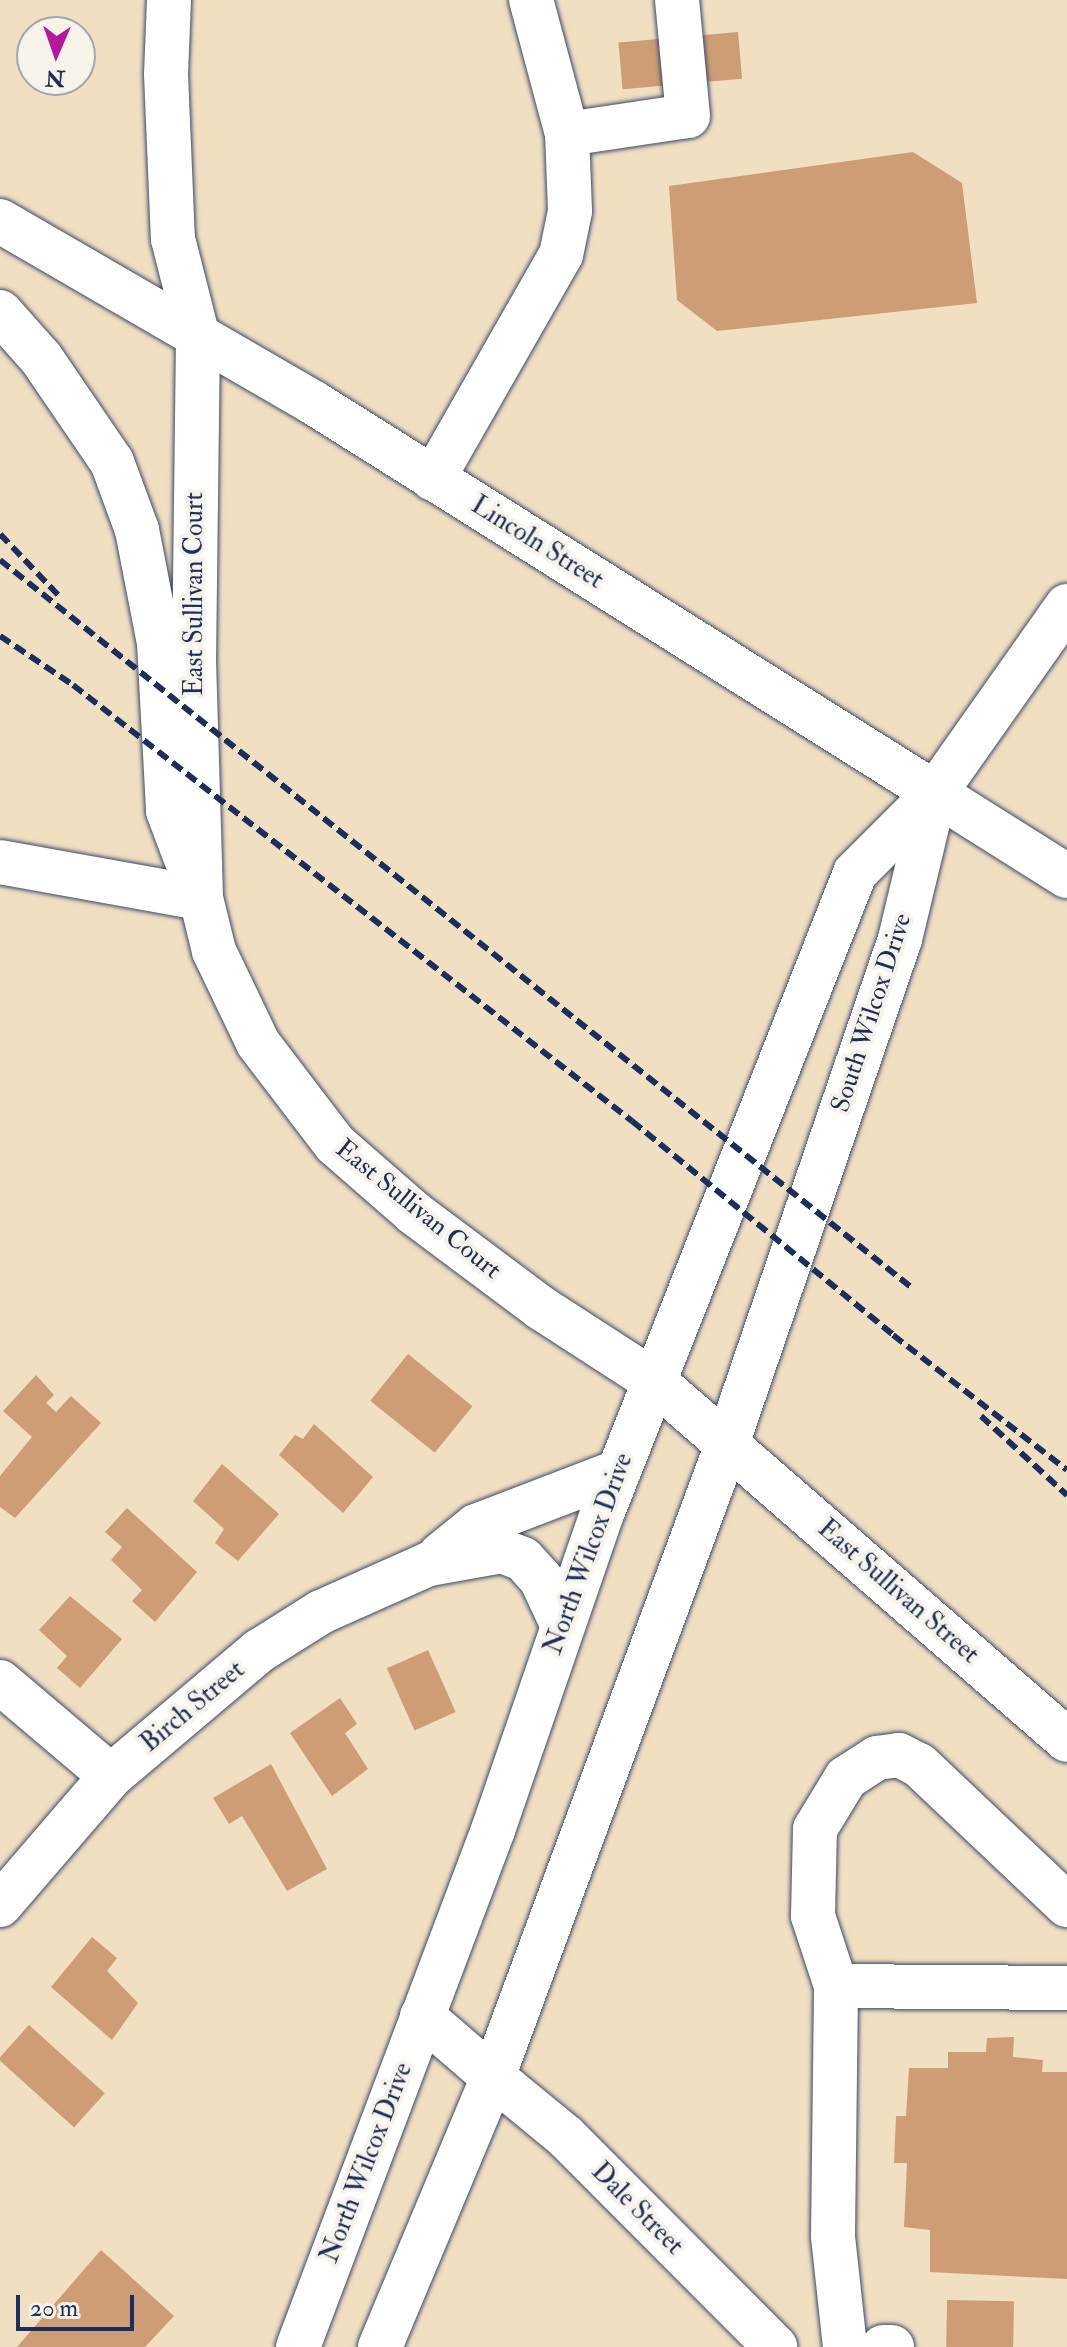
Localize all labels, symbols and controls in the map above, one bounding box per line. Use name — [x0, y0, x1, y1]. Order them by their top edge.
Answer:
north arrow — [16, 16, 96, 96]
text: N — [45, 64, 66, 92]
street label: Lincoln Street — [465, 490, 609, 596]
street label: East Sullivan Court — [179, 492, 211, 696]
street label: South Wilcox Drive — [825, 910, 919, 1116]
street label: East Sullivan Court — [329, 1134, 507, 1286]
street label: North Wilcox Drive — [538, 1449, 640, 1659]
street label: East Sullivan Street — [811, 1513, 985, 1671]
street label: Birch Street — [135, 1655, 251, 1759]
street label: North Wilcox Drive — [315, 2059, 419, 2267]
street label: Dale Street — [584, 2156, 690, 2262]
scale bar — [20, 2279, 138, 2329]
text: 20 m — [30, 2293, 78, 2324]

